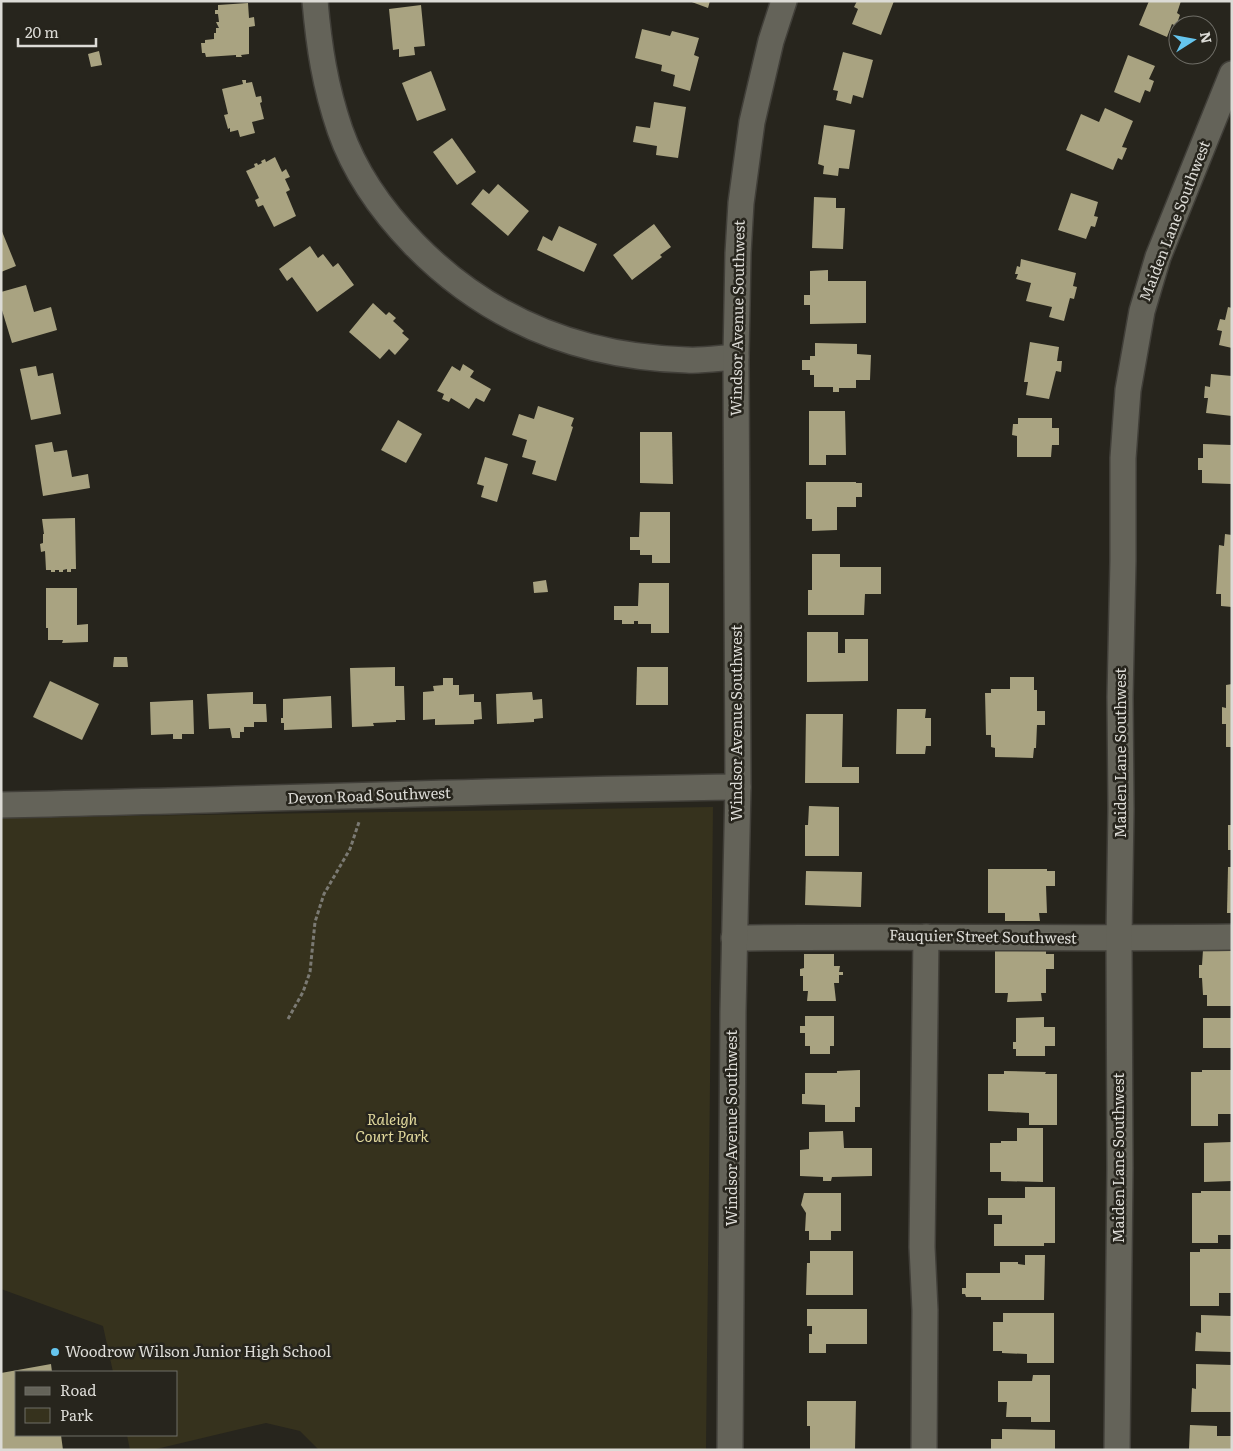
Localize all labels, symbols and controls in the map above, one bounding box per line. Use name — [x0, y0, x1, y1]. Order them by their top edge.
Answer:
scale bar — [18, 15, 95, 47]
north arrow — [1168, 15, 1218, 65]
text: 20 m — [25, 20, 59, 43]
text: N — [1196, 30, 1218, 45]
street label: Maiden Lane Southwest — [1132, 137, 1215, 304]
street label: Windsor Avenue Southwest — [723, 220, 750, 416]
street label: Windsor Avenue Southwest — [724, 625, 747, 821]
street label: Maiden Lane Southwest — [1108, 668, 1131, 838]
street label: Devon Road Southwest — [287, 780, 451, 809]
street label: Fauquier Street Southwest — [889, 922, 1077, 949]
street label: Windsor Avenue Southwest — [719, 1030, 742, 1226]
street label: Maiden Lane Southwest — [1106, 1073, 1129, 1243]
park label: Raleigh Court Park — [355, 1107, 430, 1147]
place label: Woodrow Wilson Junior High School — [65, 1339, 331, 1362]
marker: Woodrow Wilson Junior High School — [49, 1346, 61, 1358]
legend — [15, 1371, 178, 1436]
text: Road — [60, 1378, 96, 1401]
text: Park — [60, 1403, 94, 1426]

